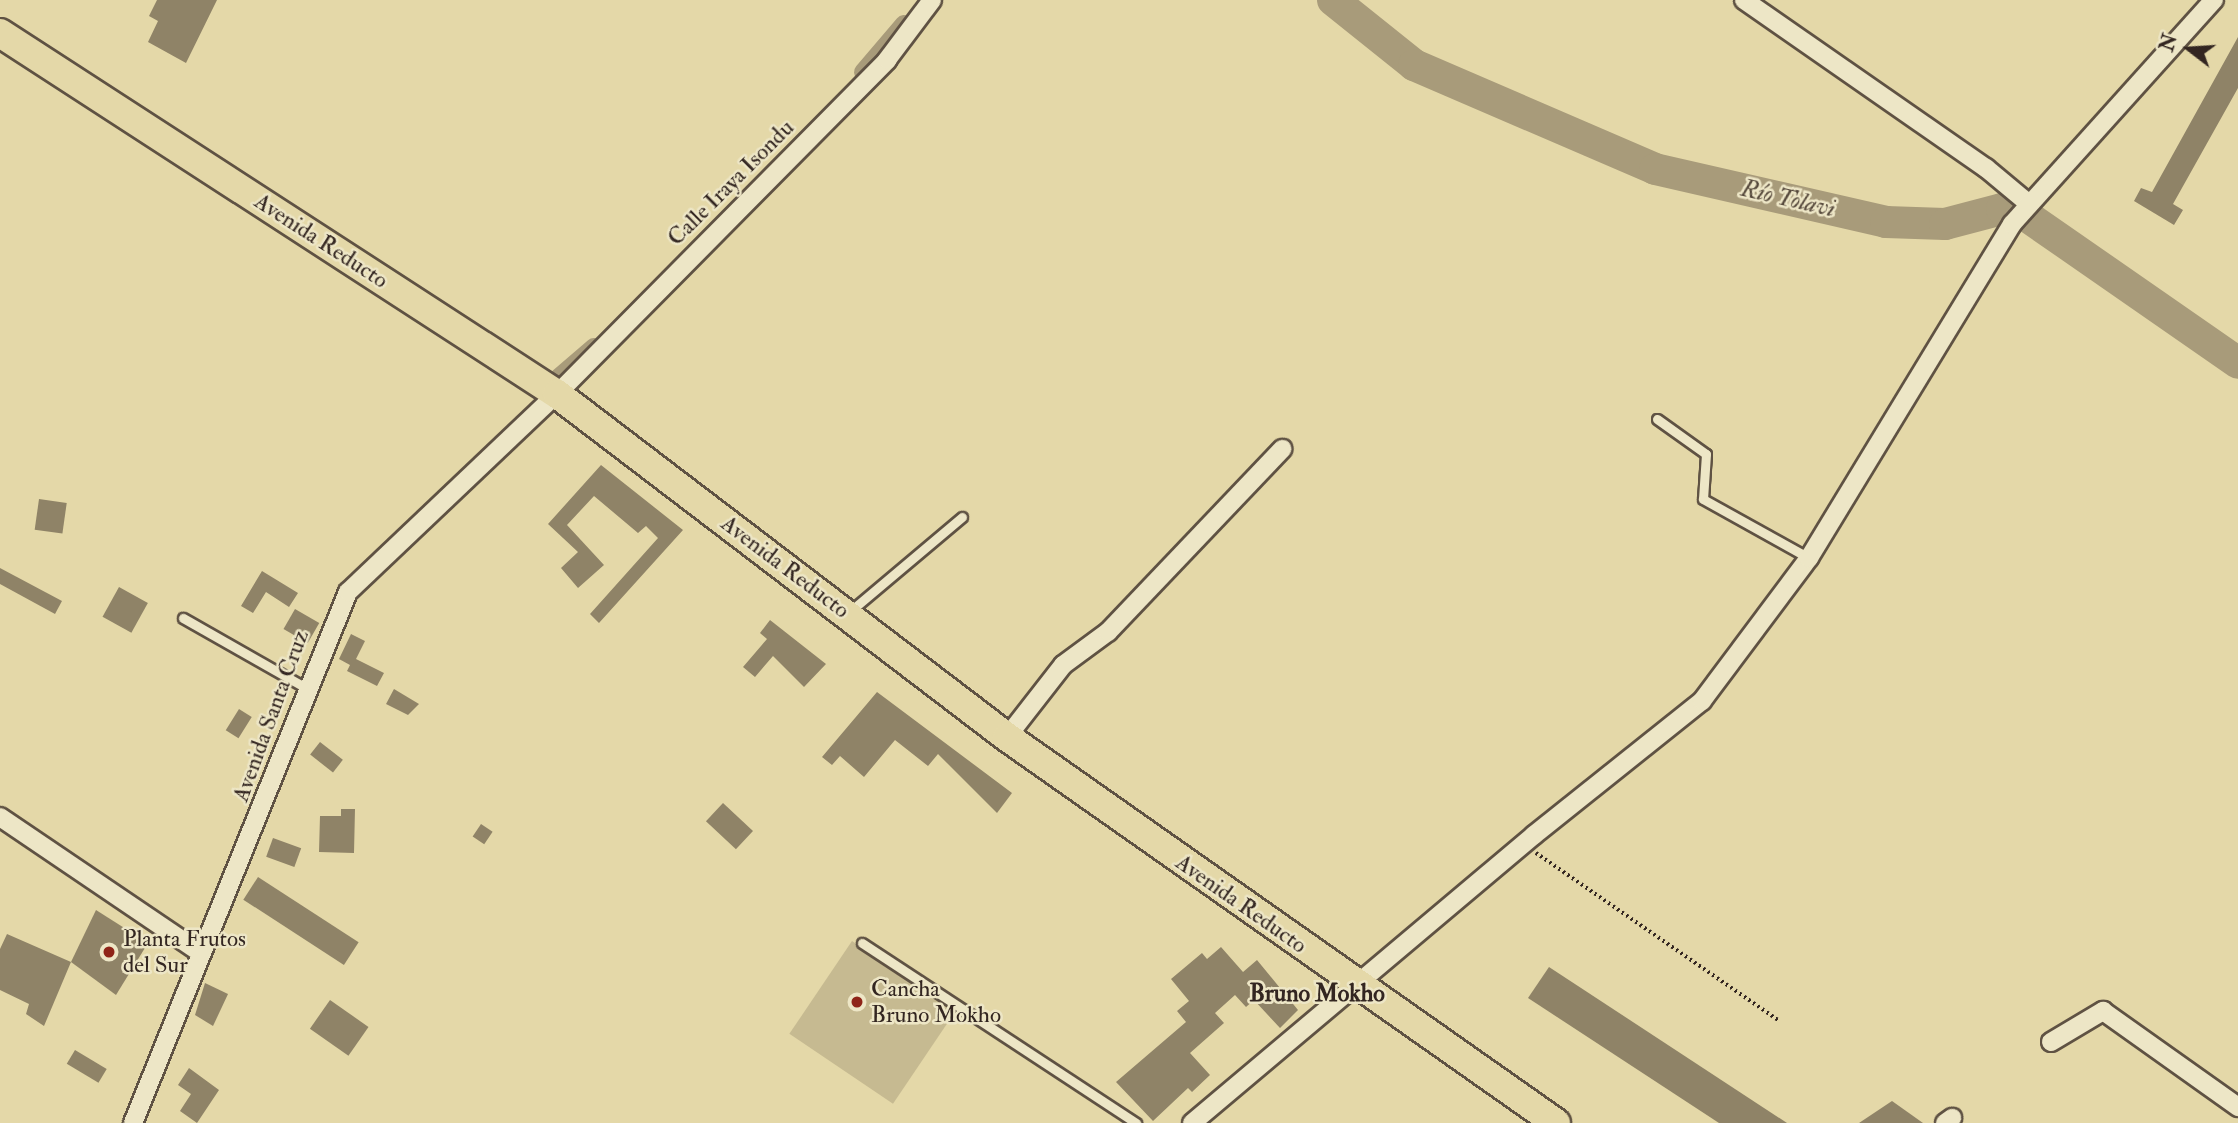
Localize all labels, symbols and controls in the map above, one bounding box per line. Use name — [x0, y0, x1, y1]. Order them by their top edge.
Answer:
north arrow — [2154, 14, 2224, 84]
text: N — [2155, 31, 2183, 55]
street label: Calle Iraya Isondu — [662, 114, 800, 252]
water label: Río Tolavi — [1738, 174, 1838, 224]
street label: Avenida Reducto — [249, 188, 393, 294]
street label: Avenida Reducto — [715, 510, 855, 624]
street label: Avenida Santa Cruz — [227, 626, 315, 806]
street label: Avenida Reducto — [1170, 849, 1312, 959]
place label: Planta Frutos del Sur — [123, 925, 246, 979]
marker: Planta Frutos del Sur — [101, 944, 117, 960]
place label: Cancha Bruno Mokho — [871, 975, 1001, 1029]
district label: Bruno Mokho — [1249, 980, 1385, 1008]
marker: Cancha Bruno Mokho — [849, 994, 865, 1010]

